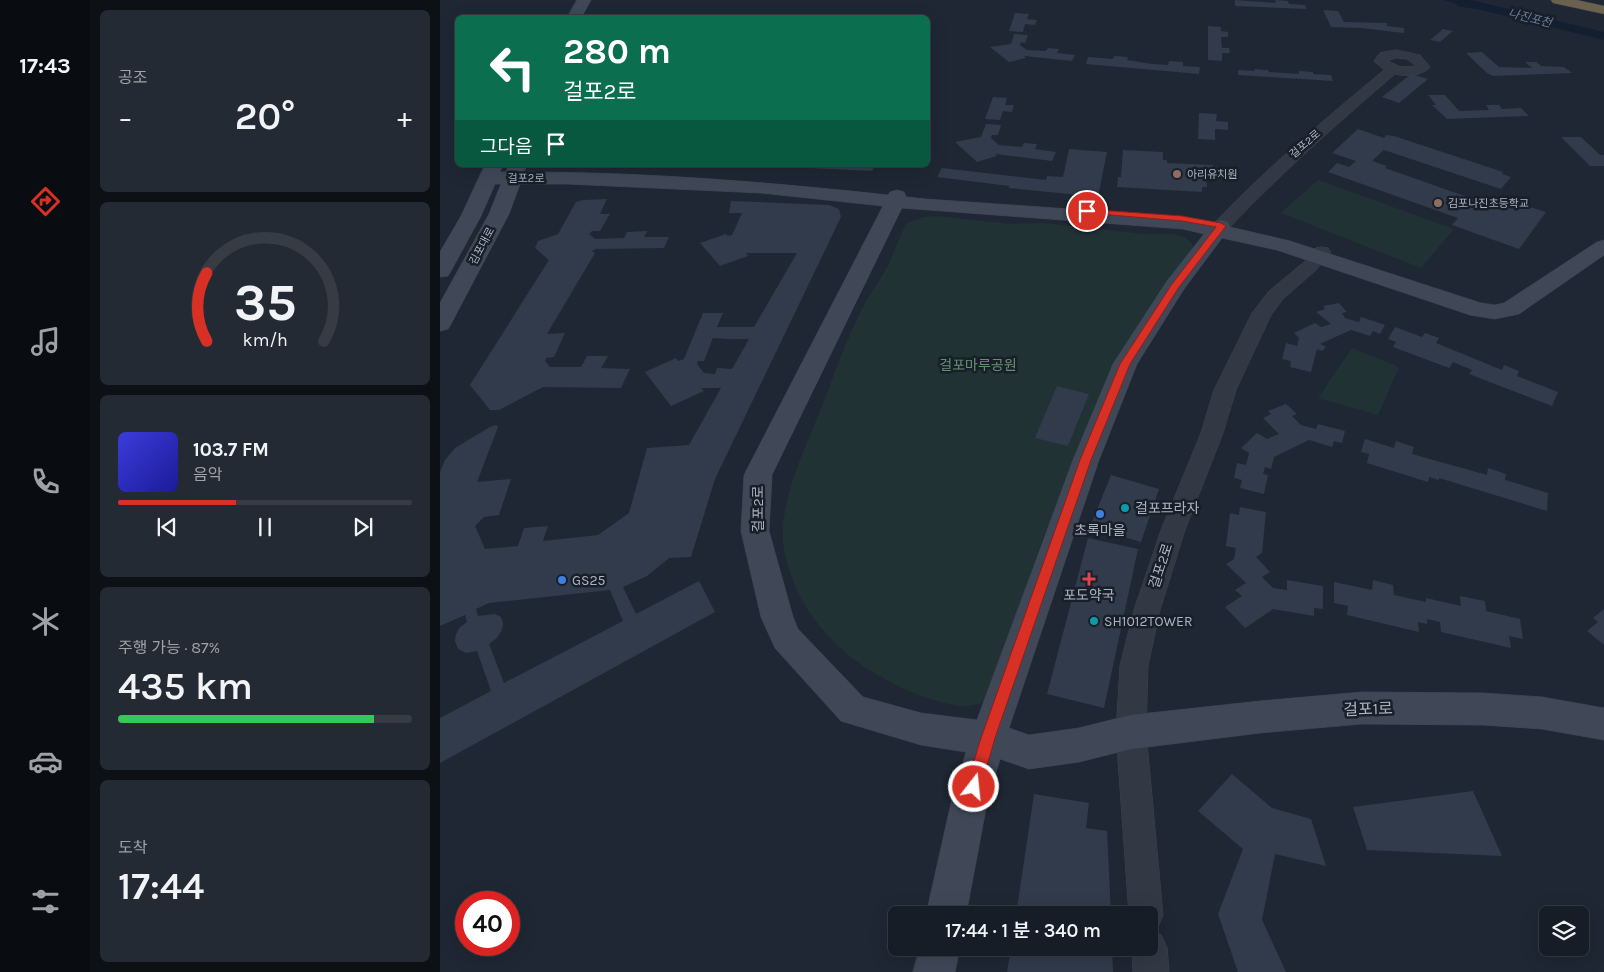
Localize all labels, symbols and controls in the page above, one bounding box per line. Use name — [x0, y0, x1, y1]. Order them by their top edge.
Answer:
water label: 나진포천 — [1507, 6, 1555, 31]
text: 280 m — [563, 31, 671, 72]
icon: left — [480, 35, 545, 100]
text: 17:43 — [19, 53, 71, 79]
text: 공조 — [118, 68, 147, 87]
text: 걸포2로 — [563, 79, 636, 105]
text: 20° — [235, 94, 295, 139]
text: − — [118, 101, 133, 134]
text: + — [397, 101, 412, 134]
street label: 걸포2로 — [1287, 127, 1323, 161]
icon: arrive — [542, 130, 570, 158]
text: 그다음 — [480, 136, 532, 158]
marker: 아리유치원 — [1171, 168, 1183, 180]
place label: 아리유치원 — [1187, 168, 1238, 181]
street label: 걸포2로 — [508, 172, 544, 185]
icon: directions — [28, 184, 63, 219]
pin — [1066, 190, 1108, 232]
icon: arrive — [1073, 197, 1101, 225]
marker: 김포나진초등학교 — [1432, 197, 1444, 209]
place label: 김포나진초등학교 — [1448, 197, 1529, 210]
street label: 김포대로 — [467, 225, 497, 267]
text: 35 — [234, 272, 296, 333]
icon: music — [28, 324, 63, 359]
text: km/h — [242, 330, 288, 351]
park label: 걸포마루공원 — [939, 357, 1017, 374]
text: 103.7 FM — [193, 439, 269, 461]
icon: phone — [28, 464, 63, 499]
text: 음악 — [193, 465, 222, 484]
street label: 걸포2로 — [750, 486, 767, 532]
place label: 걸포프라자 — [1135, 500, 1200, 517]
marker: 걸포프라자 — [1119, 502, 1131, 514]
marker: 초록마을 — [1094, 508, 1106, 520]
icon: previous — [153, 513, 181, 541]
icon: pause — [251, 513, 279, 541]
icon: next — [349, 513, 377, 541]
place label: 초록마을 — [1074, 522, 1126, 539]
street label: 걸포2로 — [1146, 541, 1176, 591]
place label: GS25 — [572, 572, 606, 589]
marker: 포도약국 — [1083, 573, 1095, 585]
marker: GS25 — [556, 574, 568, 586]
place label: 포도약국 — [1063, 587, 1115, 604]
icon: climate — [28, 604, 63, 639]
place label: SH1012TOWER — [1104, 613, 1193, 630]
marker: SH1012TOWER — [1088, 615, 1100, 627]
text: 주행 가능 · 87% — [118, 638, 220, 657]
text: 435 km — [118, 664, 253, 709]
street label: 걸포1로 — [1343, 699, 1393, 719]
icon: car — [28, 744, 63, 779]
position arrow — [947, 760, 999, 812]
text: 도착 — [118, 838, 147, 857]
text: 17:44 — [118, 864, 204, 909]
icon: filters — [28, 884, 63, 919]
speed limit sign: 40 — [455, 891, 520, 956]
map controls — [1539, 906, 1589, 956]
button: layers — [1539, 906, 1589, 956]
text: 17:44 · 1 분 · 340 m — [945, 920, 1101, 942]

